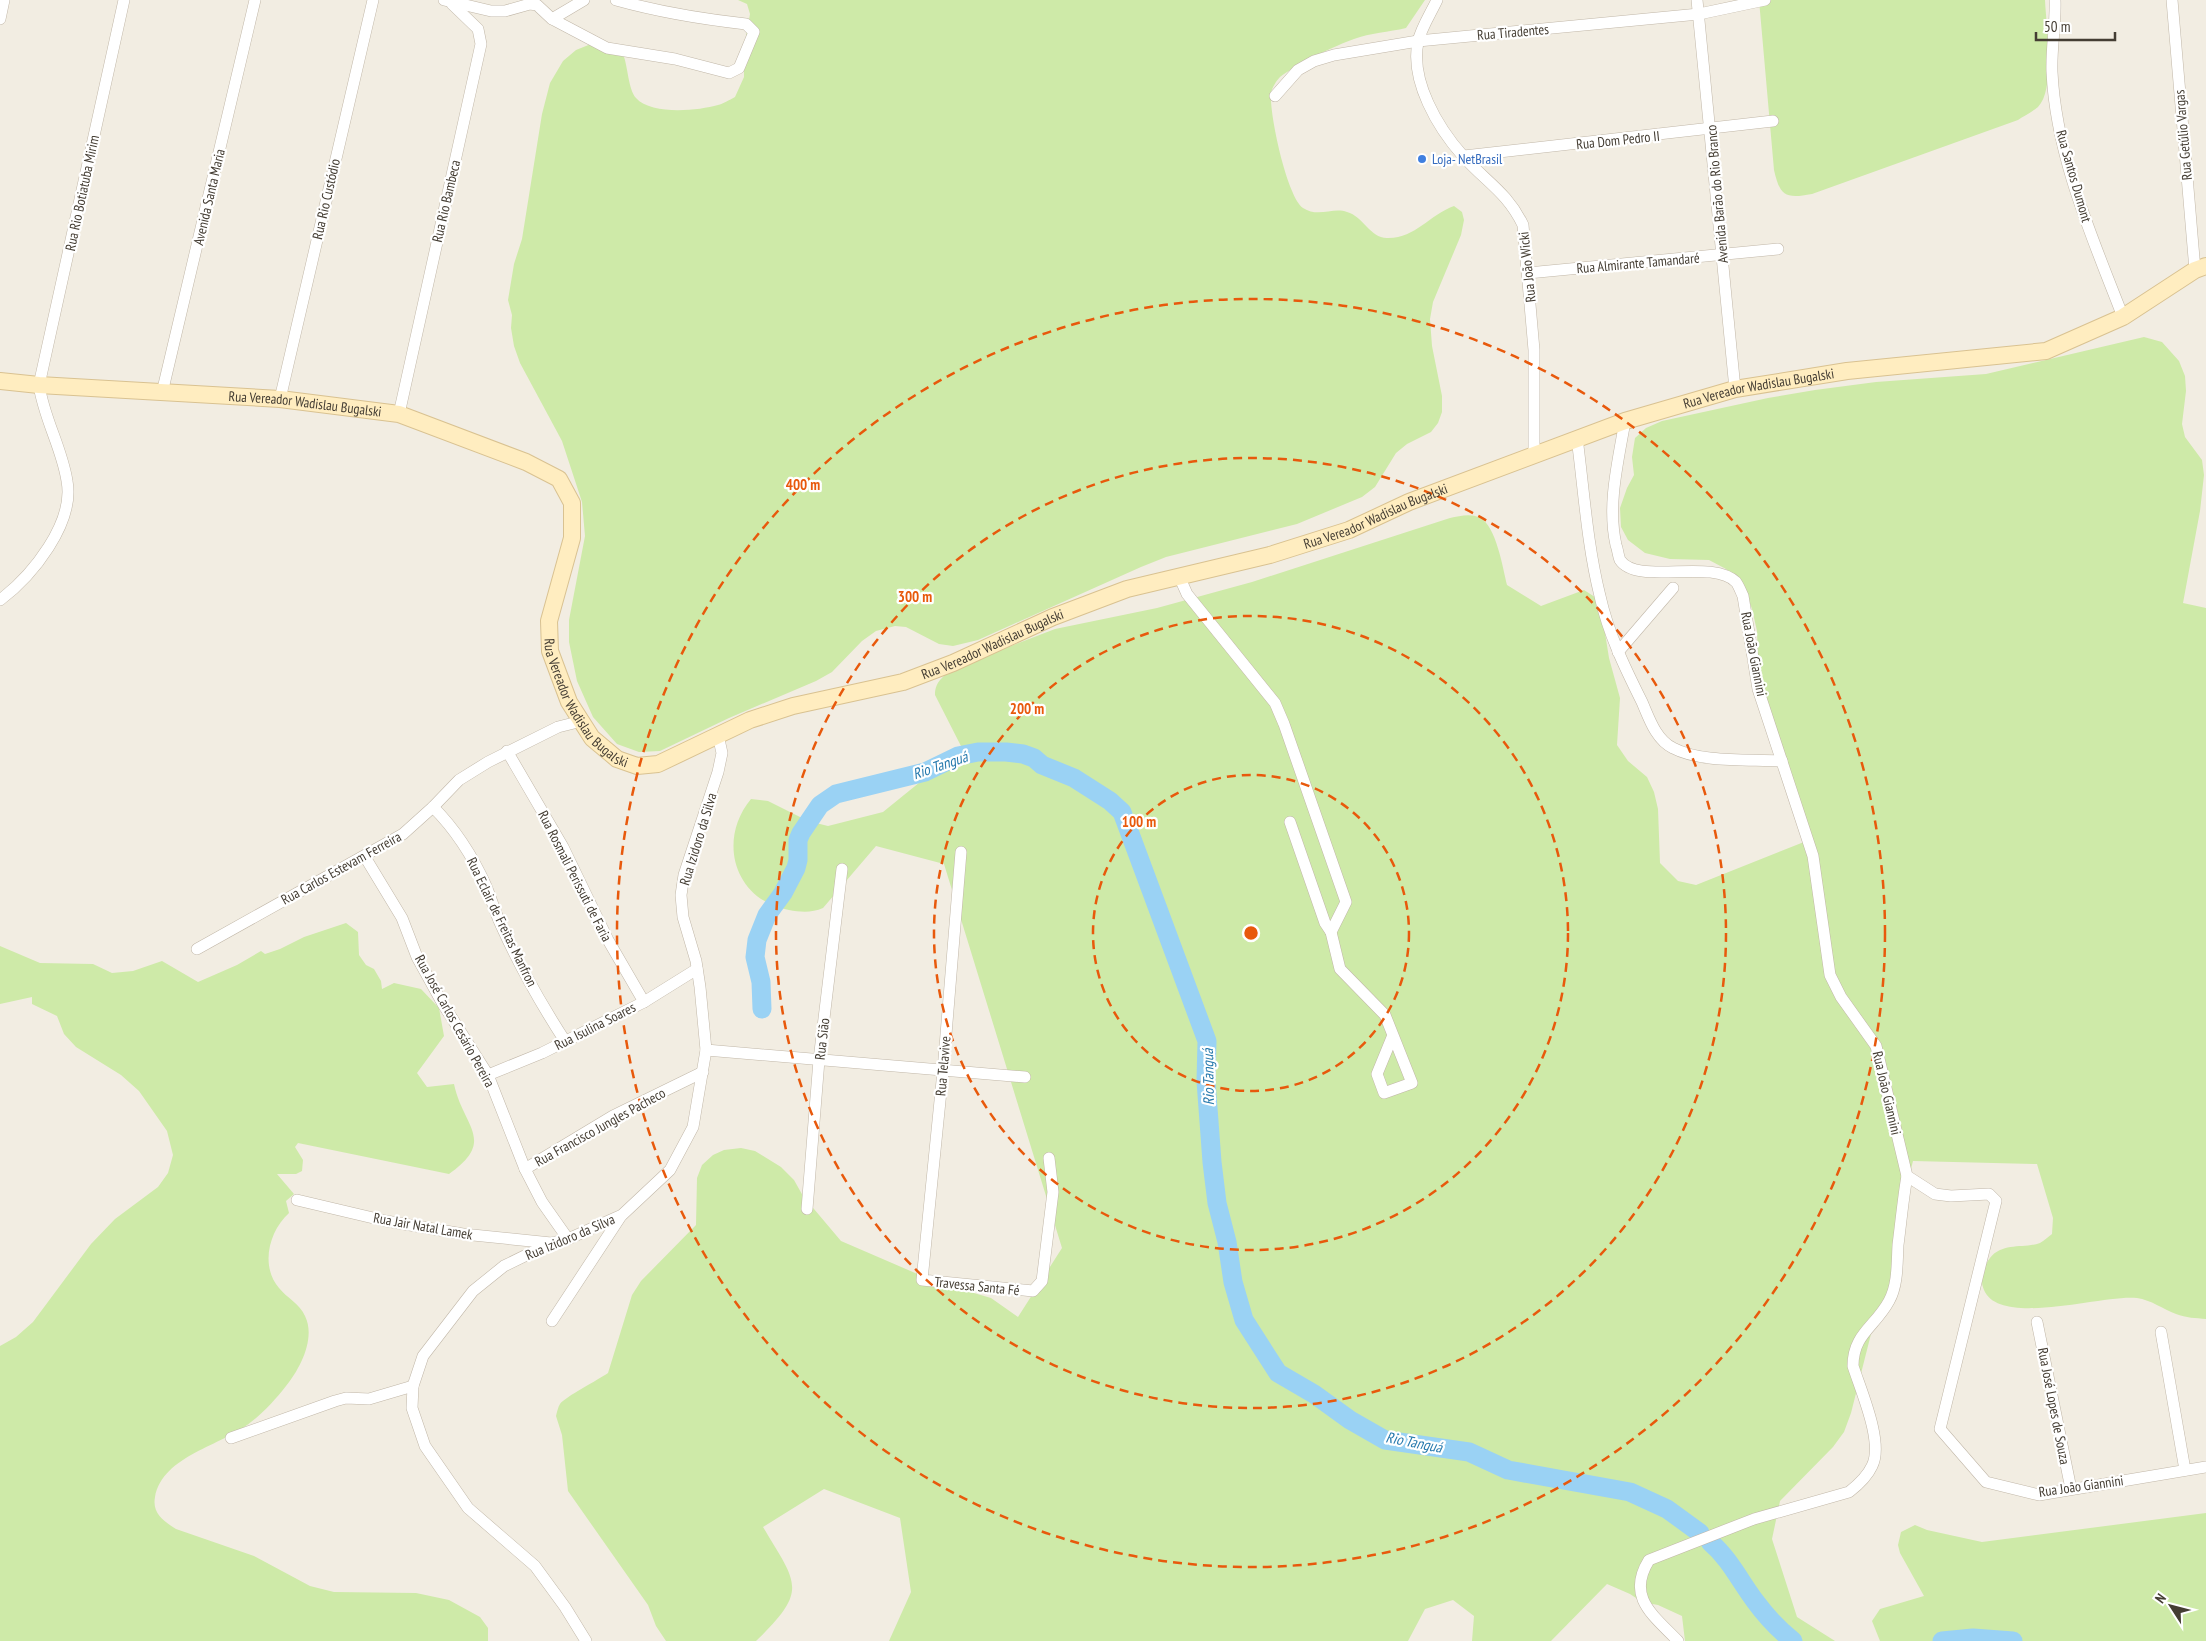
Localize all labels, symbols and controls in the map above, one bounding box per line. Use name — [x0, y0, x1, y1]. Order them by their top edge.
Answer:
scale bar — [2036, 10, 2115, 42]
text: 50 m — [2044, 17, 2070, 36]
street label: Rua Tiradentes — [1476, 20, 1550, 44]
street label: Rua Getúlio Vargas — [2170, 89, 2196, 181]
street label: Avenida Barão do Rio Branco — [1702, 124, 1732, 264]
street label: Rua Dom Pedro II — [1575, 127, 1661, 153]
street label: Rua Santos Dumont — [2052, 128, 2096, 224]
street label: Rua Rio Botiatuba Mirim — [61, 134, 103, 252]
street label: Avenida Santa Maria — [189, 147, 229, 247]
place label: Loja- NetBrasil — [1432, 150, 1503, 168]
marker: Loja- NetBrasil — [1416, 153, 1428, 165]
street label: Rua Rio Custódio — [308, 157, 344, 241]
street label: Rua Rio Bambeca — [428, 158, 464, 244]
street label: Rua João Wicki — [1514, 231, 1540, 303]
street label: Rua Almirante Tamandaré — [1576, 249, 1701, 277]
street label: Rua Vereador Wadislau Bugalski — [1681, 364, 1835, 413]
street label: Rua Vereador Wadislau Bugalski — [228, 387, 383, 421]
text: 400 m — [786, 475, 820, 494]
street label: Rua Vereador Wadislau Bugalski — [1301, 479, 1450, 553]
text: 300 m — [898, 587, 932, 606]
street label: Rua Vereador Wadislau Bugalski — [919, 605, 1066, 683]
street label: Rua João Giannini — [1737, 610, 1771, 698]
street label: Rua Vereador Wadislau Bugalski — [541, 638, 631, 771]
text: 200 m — [1010, 699, 1044, 718]
water label: Rio Tanguá — [910, 746, 971, 783]
street label: Rua Izidoro da Silva — [675, 791, 721, 887]
street label: Rua Rosmali Perissuti de Faria — [534, 807, 616, 945]
text: 100 m — [1122, 812, 1156, 831]
street label: Rua Carlos Estevam Ferreira — [278, 827, 404, 909]
street label: Rua Eclair de Freitas Manfron — [463, 854, 541, 990]
centre of rings — [1242, 924, 1260, 942]
street label: Rua José Carlos Cesário Pereira — [411, 952, 499, 1090]
street label: Rua Isulina Soares — [552, 998, 639, 1054]
street label: Rua Sião — [811, 1017, 833, 1061]
street label: Rua Telavive — [931, 1035, 955, 1097]
water label: Rio Tanguá — [1198, 1047, 1218, 1106]
street label: Rua João Giannini — [1869, 1049, 1905, 1137]
street label: Rua Francisco Jungles Pacheco — [531, 1084, 669, 1170]
street label: Rua Jair Natal Lamek — [372, 1208, 475, 1244]
street label: Rua Izidoro da Silva — [522, 1210, 618, 1264]
street label: Travessa Santa Fé — [934, 1273, 1021, 1299]
street label: Rua José Lopes de Souza — [2034, 1346, 2074, 1466]
water label: Rio Tanguá — [1384, 1427, 1445, 1457]
street label: Rua João Giannini — [2037, 1471, 2125, 1501]
north arrow — [2146, 1581, 2196, 1631]
text: N — [2151, 1590, 2170, 1607]

